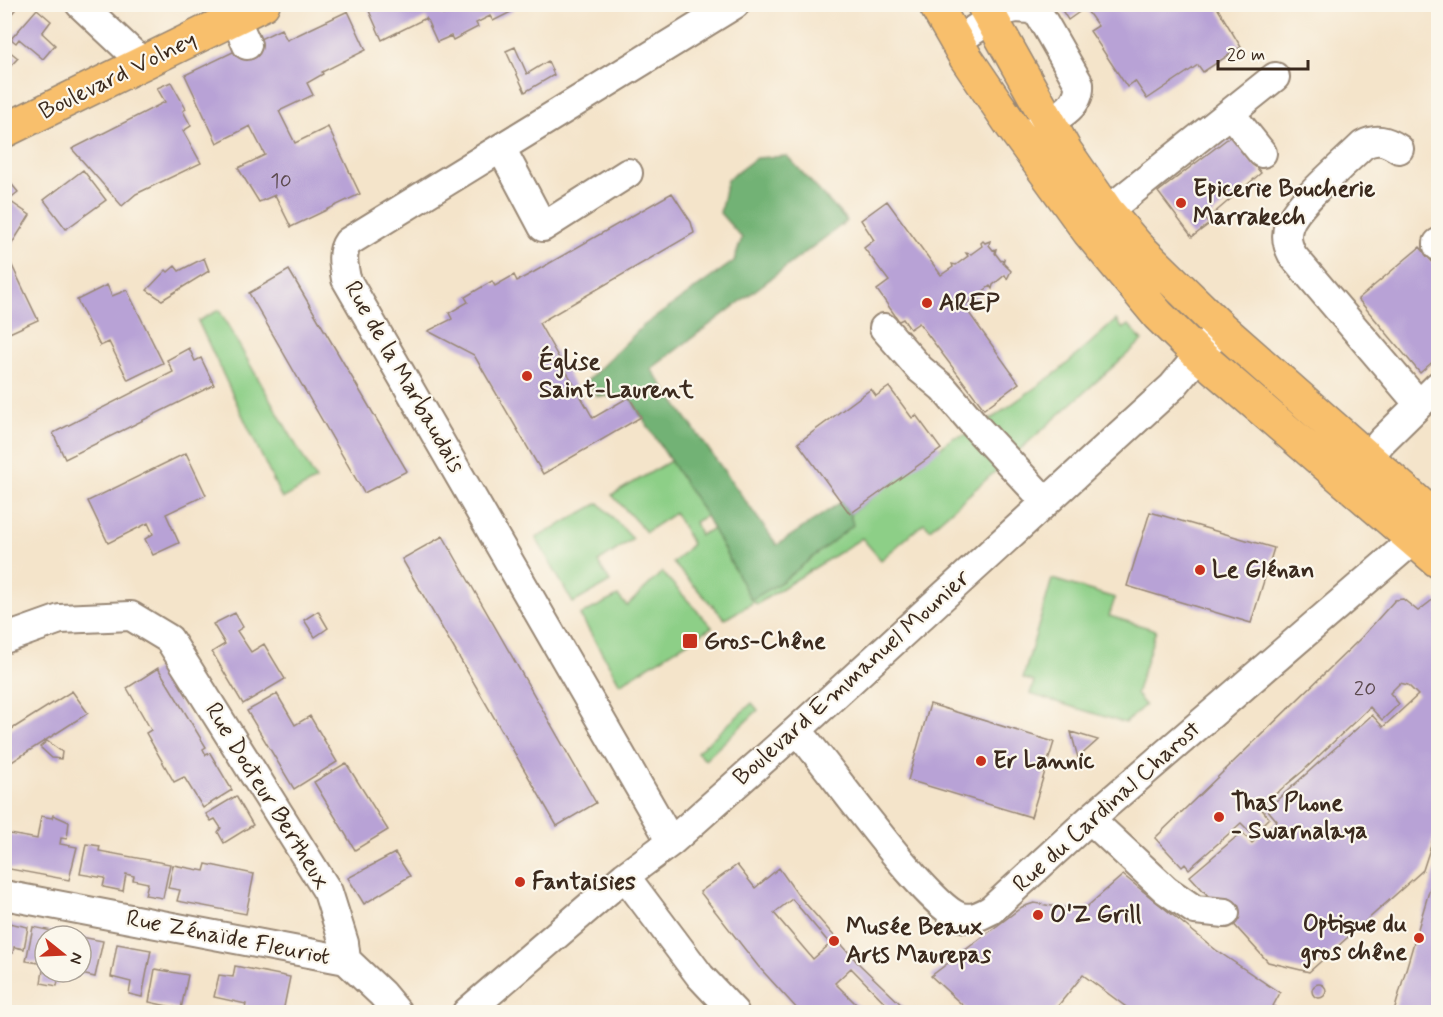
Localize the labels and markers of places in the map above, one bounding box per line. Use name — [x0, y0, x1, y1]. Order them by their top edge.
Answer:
place label: Epicerie Boucherie Marrakech — [1193, 174, 1376, 233]
marker: Epicerie Boucherie Marrakech — [1174, 196, 1188, 210]
place label: AREP — [939, 288, 1000, 319]
marker: AREP — [920, 296, 934, 310]
place label: Église Saint-Laurent — [539, 345, 695, 406]
marker: Église Saint-Laurent — [520, 369, 534, 383]
place label: Le Glénan — [1212, 555, 1314, 586]
marker: Le Glénan — [1193, 563, 1207, 577]
place label: Gros-Chêne — [704, 626, 826, 657]
marker: Gros-Chêne — [681, 632, 699, 650]
place label: Er Lannic — [993, 746, 1094, 777]
marker: Er Lannic — [974, 754, 988, 768]
place label: Thas Phone - Swarnalaya — [1231, 788, 1368, 847]
marker: Thas Phone - Swarnalaya — [1212, 810, 1226, 824]
place label: Fantaisies — [532, 867, 636, 898]
marker: Fantaisies — [513, 875, 527, 889]
place label: O'Z Grill — [1050, 900, 1142, 931]
marker: O'Z Grill — [1031, 908, 1045, 922]
place label: Optique du gros chêne — [1301, 909, 1407, 969]
place label: Musée Beaux Arts Maurepas — [846, 912, 991, 971]
marker: Optique du gros chêne — [1412, 931, 1426, 945]
marker: Musée Beaux Arts Maurepas — [827, 934, 841, 948]

